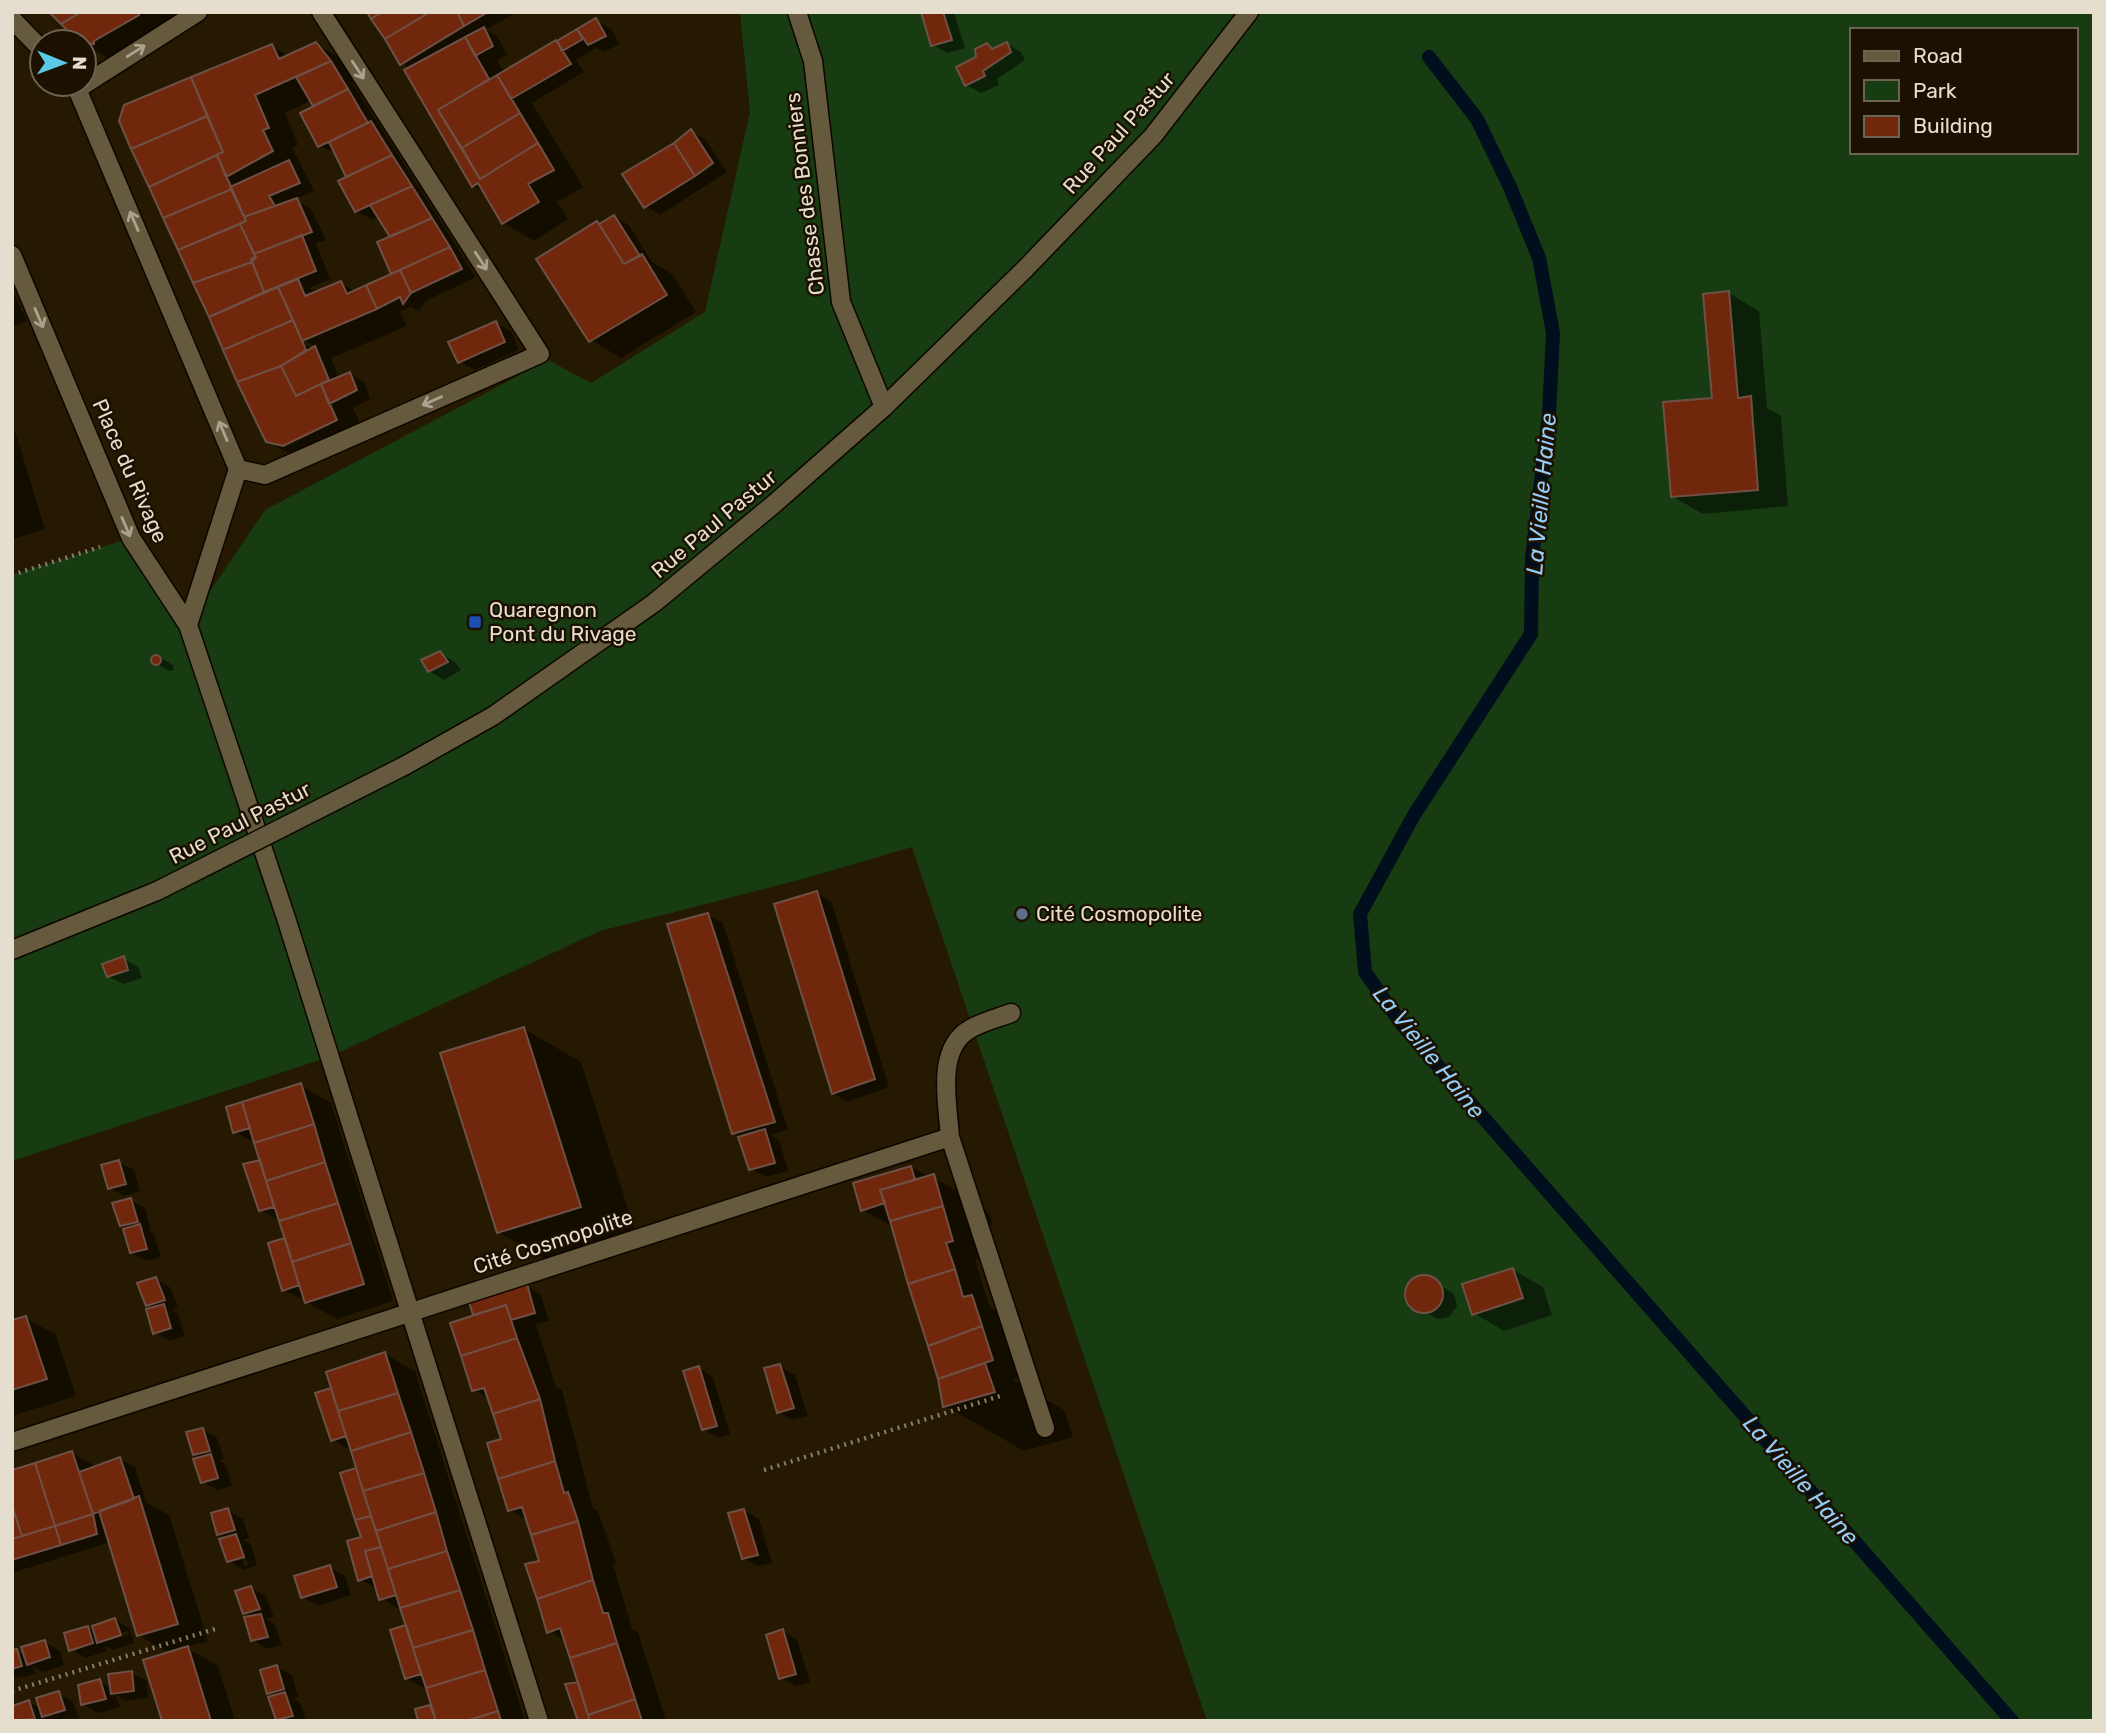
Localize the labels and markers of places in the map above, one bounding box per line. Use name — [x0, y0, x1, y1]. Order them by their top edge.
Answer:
place label: Quaregnon Pont du Rivage — [489, 597, 637, 646]
marker: Quaregnon Pont du Rivage — [467, 614, 483, 630]
place label: Cité Cosmopolite — [1036, 901, 1202, 926]
marker: Cité Cosmopolite — [1014, 906, 1030, 922]

